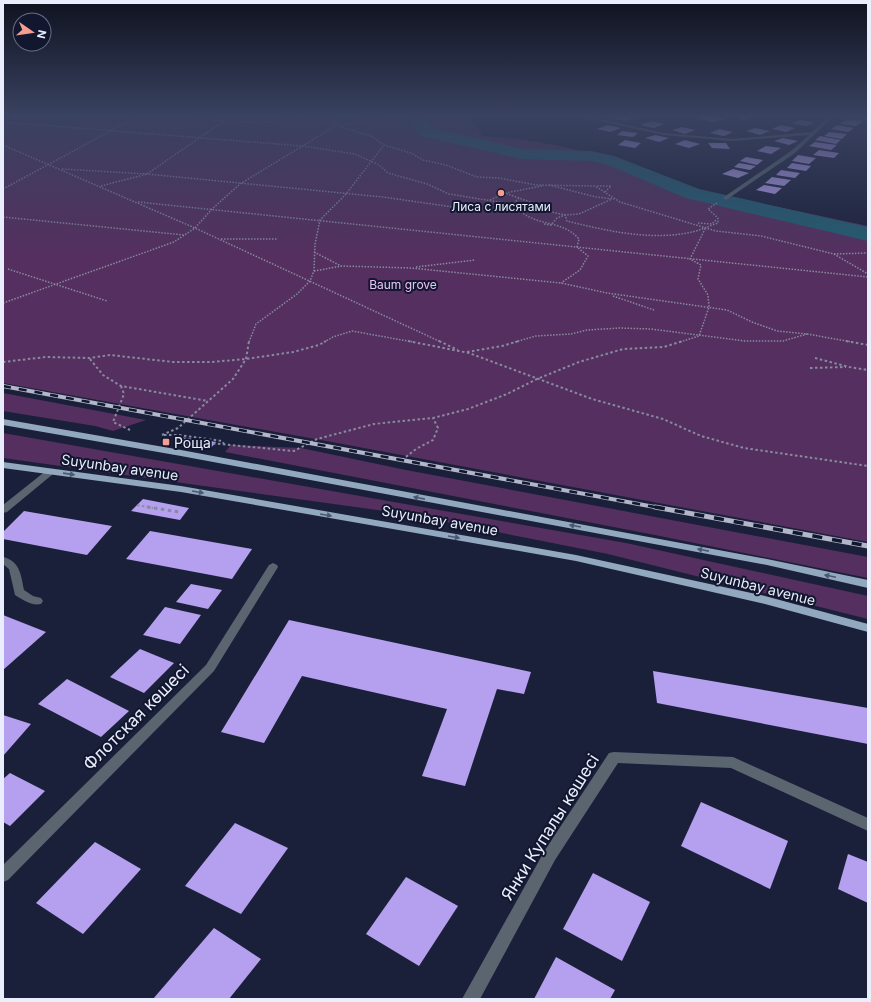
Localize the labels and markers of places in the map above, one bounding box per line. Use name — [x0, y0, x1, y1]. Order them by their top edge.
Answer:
marker: Лиса с лисятами — [496, 188, 506, 198]
place label: Лиса с лисятами — [451, 199, 551, 214]
place label: Роща — [174, 434, 211, 451]
marker: Роща — [161, 437, 171, 447]

